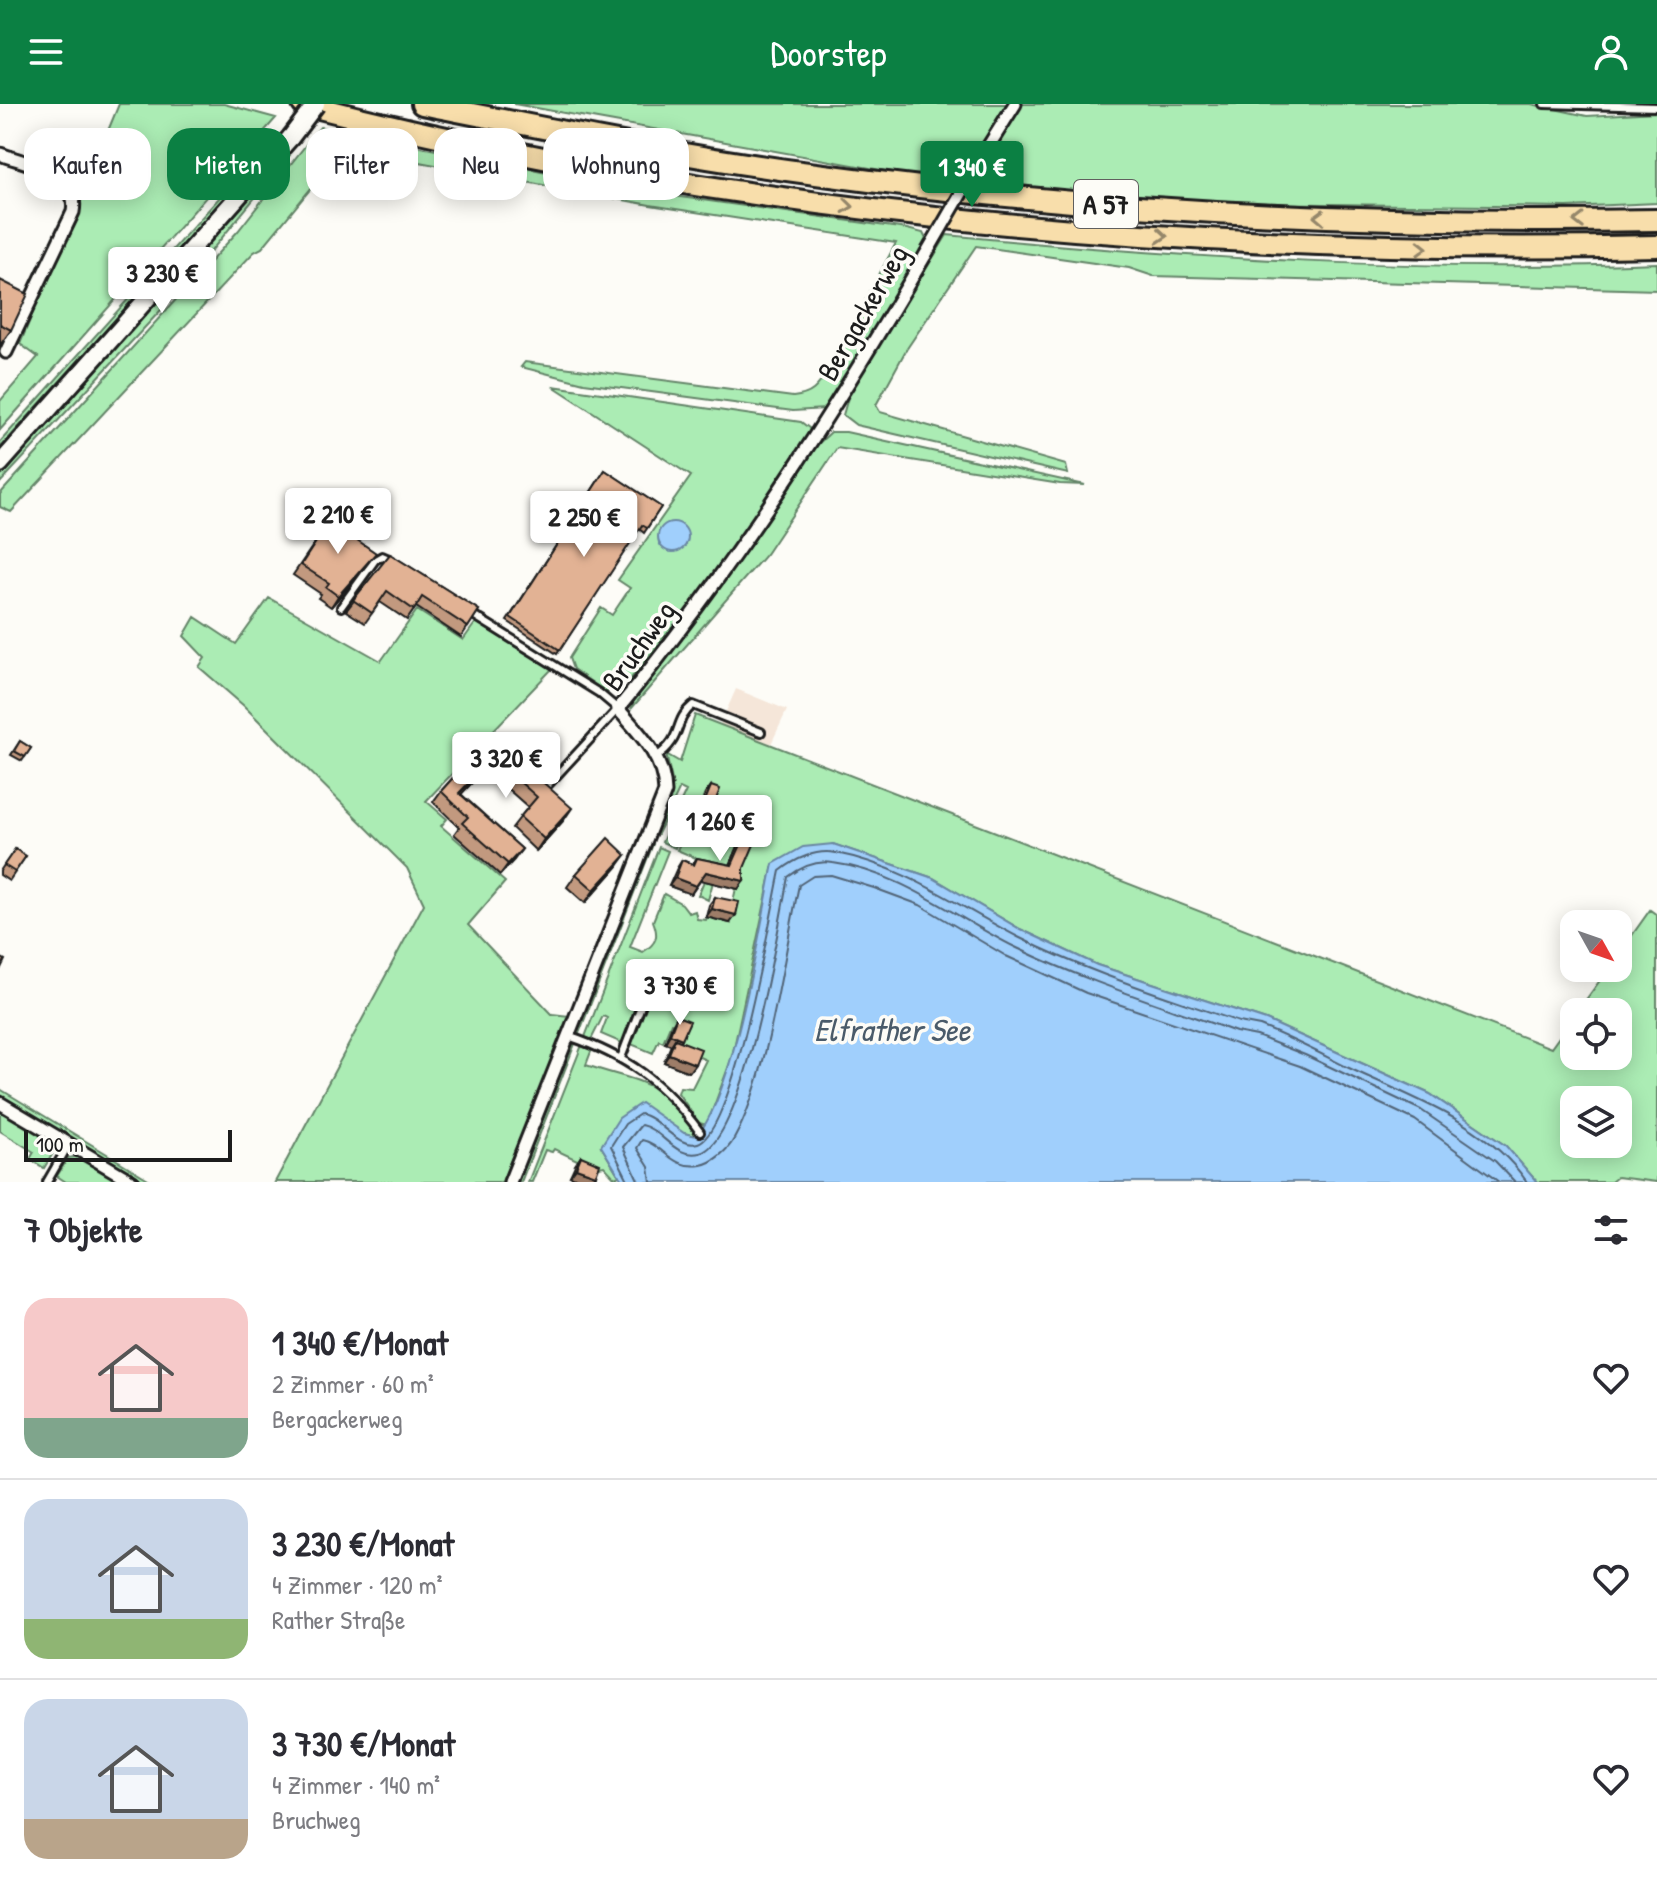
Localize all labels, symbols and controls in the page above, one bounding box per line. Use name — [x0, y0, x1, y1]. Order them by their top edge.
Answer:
text: Doorstep — [771, 28, 886, 77]
icon: menu — [24, 30, 68, 74]
icon: person — [1589, 30, 1633, 74]
chip: Kaufen — [24, 128, 151, 200]
chip: Mieten — [167, 128, 290, 200]
chip: Filter — [306, 128, 418, 200]
chip: Neu — [434, 128, 527, 200]
chip: Wohnung — [543, 128, 689, 200]
pin: 1 340 € — [898, 141, 1046, 209]
text: 1 340 € — [939, 149, 1005, 184]
road number: A 57 — [1074, 180, 1138, 228]
one-way arrow — [841, 197, 855, 214]
one-way arrow — [1312, 209, 1325, 226]
one-way arrow — [1572, 212, 1585, 230]
one-way arrow — [1156, 227, 1169, 244]
street label: Bergackerweg — [807, 237, 917, 388]
one-way arrow — [1416, 239, 1429, 257]
pin: 3 230 € — [88, 247, 236, 315]
text: 3 230 € — [126, 255, 198, 290]
pin: 2 210 € — [264, 488, 412, 556]
pin: 2 250 € — [510, 491, 658, 559]
text: 2 210 € — [303, 496, 373, 531]
text: 2 250 € — [548, 499, 620, 534]
street label: Bruchweg — [592, 592, 684, 699]
pin: 3 320 € — [432, 732, 580, 800]
text: 3 320 € — [470, 740, 542, 775]
pin: 1 260 € — [646, 795, 794, 863]
text: 1 260 € — [686, 803, 754, 838]
north arrow — [1560, 910, 1632, 982]
map controls — [1560, 910, 1632, 1158]
pin: 3 730 € — [606, 959, 754, 1027]
text: 3 730 € — [644, 967, 716, 1002]
button: locate — [1560, 998, 1632, 1070]
water label: Elfrather See — [814, 1008, 971, 1051]
button: layers — [1560, 1086, 1632, 1158]
scale bar — [24, 1126, 232, 1162]
text: 100 m — [36, 1129, 84, 1159]
text: 7 Objekte — [24, 1207, 142, 1253]
icon: filters — [1589, 1208, 1633, 1252]
text: 1 340 €/Monat — [272, 1320, 448, 1366]
icon: home — [88, 1330, 184, 1426]
icon: heart — [1589, 1356, 1633, 1400]
text: 2 Zimmer · 60 m² — [272, 1366, 434, 1401]
text: Bergackerweg — [272, 1401, 403, 1436]
text: 3 230 €/Monat — [272, 1521, 454, 1567]
icon: home — [88, 1531, 184, 1627]
icon: heart — [1589, 1557, 1633, 1601]
text: 4 Zimmer · 120 m² — [272, 1567, 443, 1602]
text: Rather Straße — [272, 1602, 405, 1637]
text: 3 730 €/Monat — [272, 1721, 455, 1767]
icon: home — [88, 1731, 184, 1827]
icon: heart — [1589, 1757, 1633, 1801]
text: 4 Zimmer · 140 m² — [272, 1767, 440, 1802]
text: Bruchweg — [272, 1802, 361, 1837]

